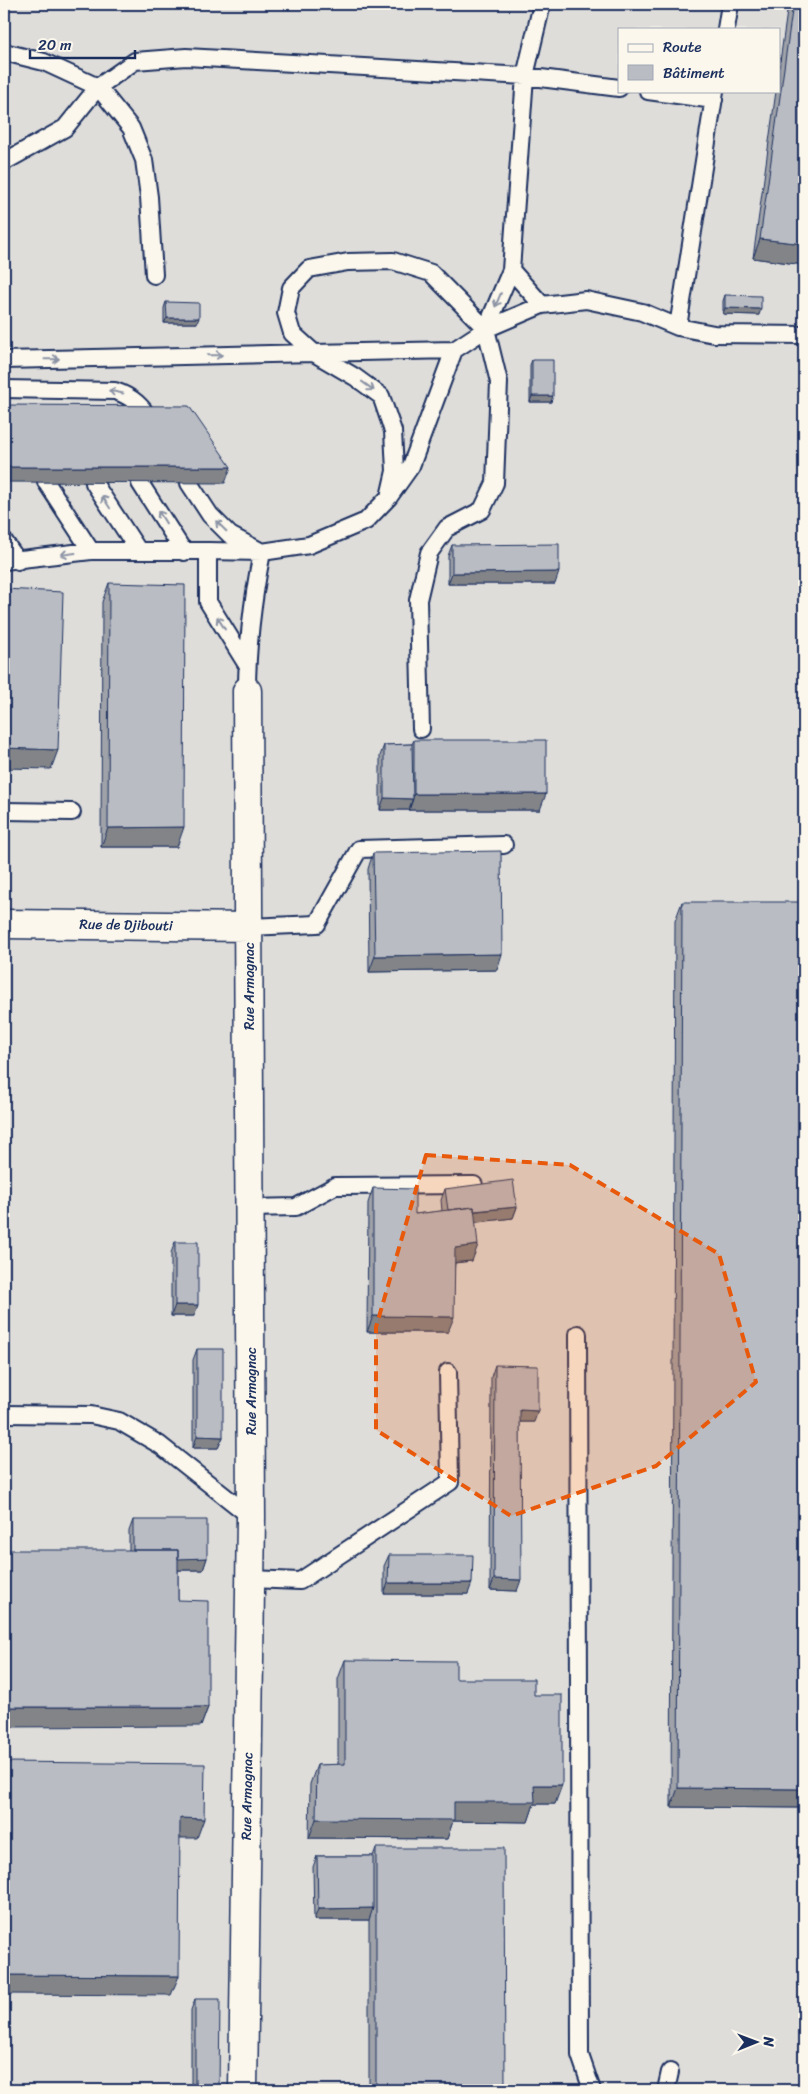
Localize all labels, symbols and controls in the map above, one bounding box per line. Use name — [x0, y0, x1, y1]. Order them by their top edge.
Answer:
scale bar — [30, 28, 135, 60]
legend — [618, 28, 780, 92]
text: 20 m — [38, 32, 72, 58]
text: Route — [663, 34, 702, 60]
text: Bâtiment — [663, 60, 725, 86]
one-way arrow — [493, 292, 503, 307]
one-way arrow — [206, 350, 223, 360]
one-way arrow — [44, 354, 60, 364]
one-way arrow — [361, 381, 375, 391]
one-way arrow — [108, 387, 124, 397]
one-way arrow — [101, 495, 111, 509]
one-way arrow — [157, 511, 167, 525]
one-way arrow — [215, 520, 227, 532]
one-way arrow — [61, 549, 77, 559]
one-way arrow — [216, 617, 226, 631]
street label: Rue de Djibouti — [79, 912, 174, 938]
street label: Rue Armagnac — [237, 942, 262, 1030]
street label: Rue Armagnac — [239, 1347, 264, 1435]
street label: Rue Armagnac — [234, 1752, 260, 1840]
north arrow — [730, 2016, 780, 2066]
text: N — [756, 2036, 781, 2047]

